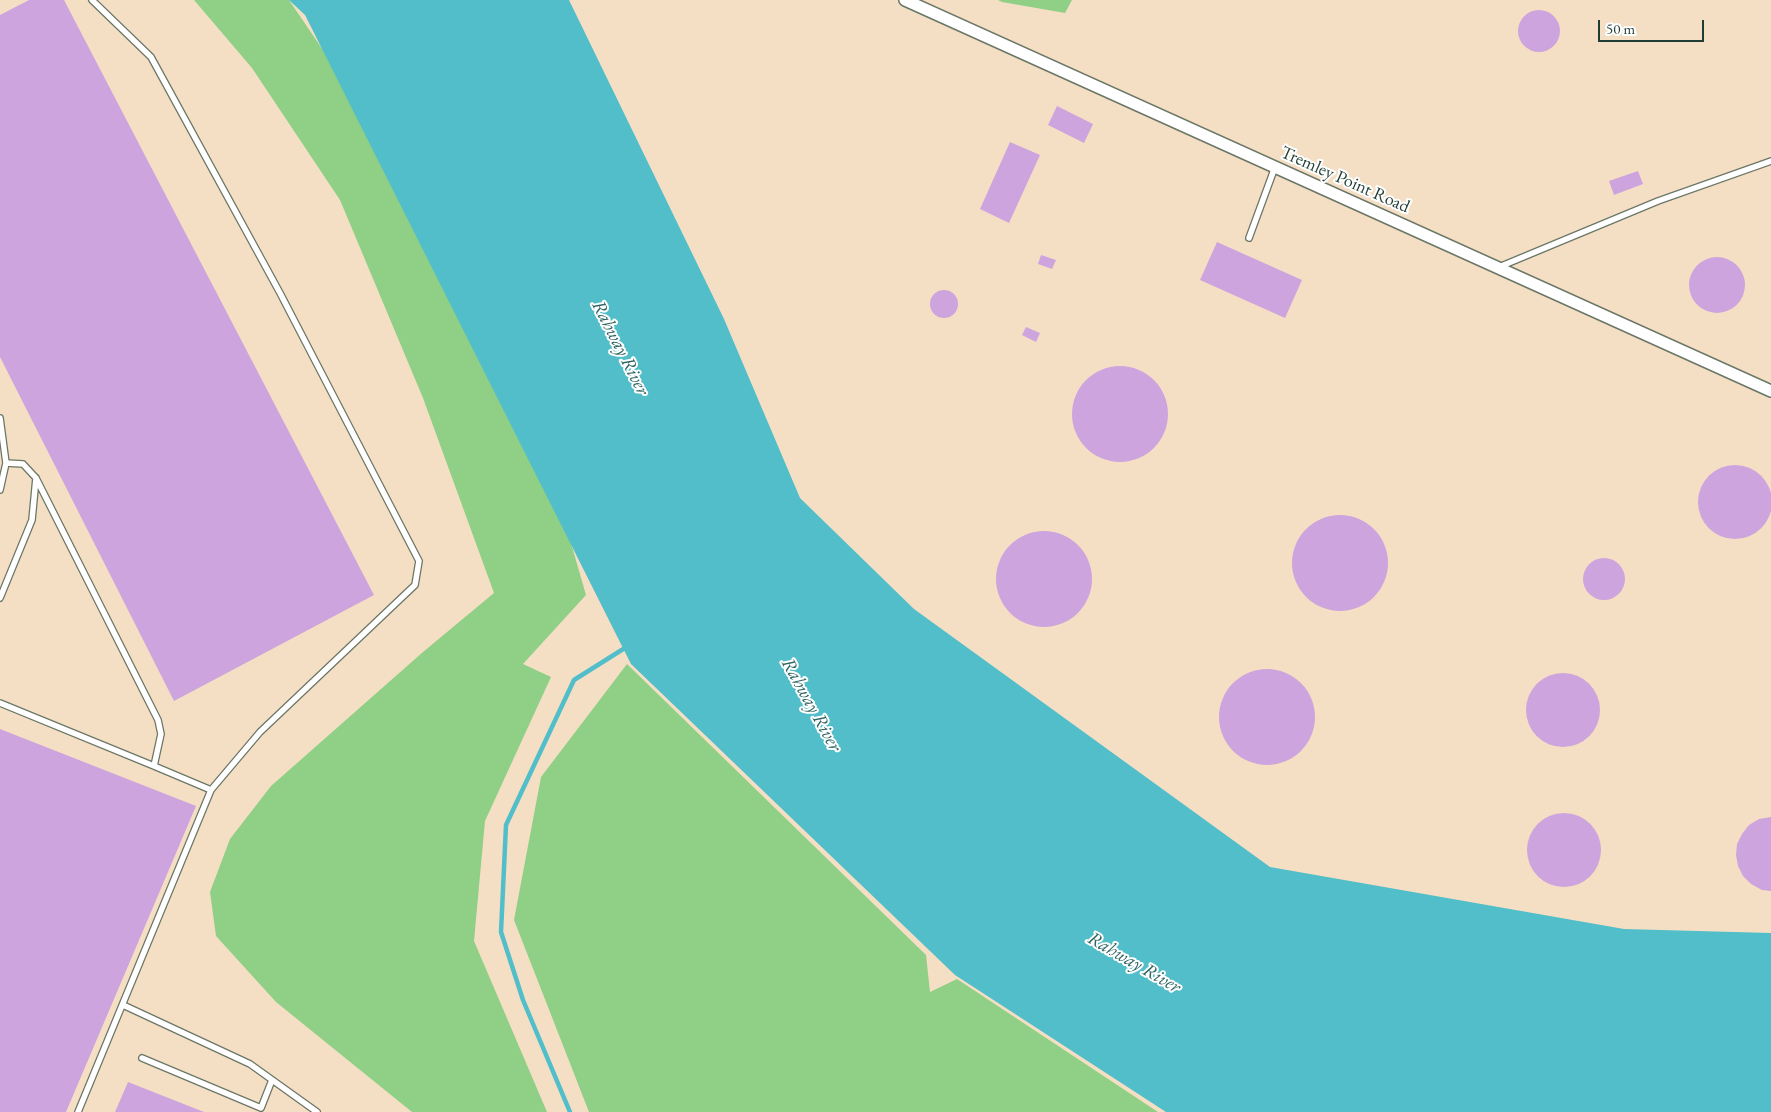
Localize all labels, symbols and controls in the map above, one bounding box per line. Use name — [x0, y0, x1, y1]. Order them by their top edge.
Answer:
scale bar — [1601, 10, 1707, 42]
text: 50 m — [1606, 19, 1635, 38]
street label: Tremley Point Road — [1277, 142, 1413, 218]
water label: Rahway River — [586, 297, 654, 399]
water label: Rahway River — [776, 654, 846, 756]
water label: Rahway River — [1083, 927, 1185, 999]

